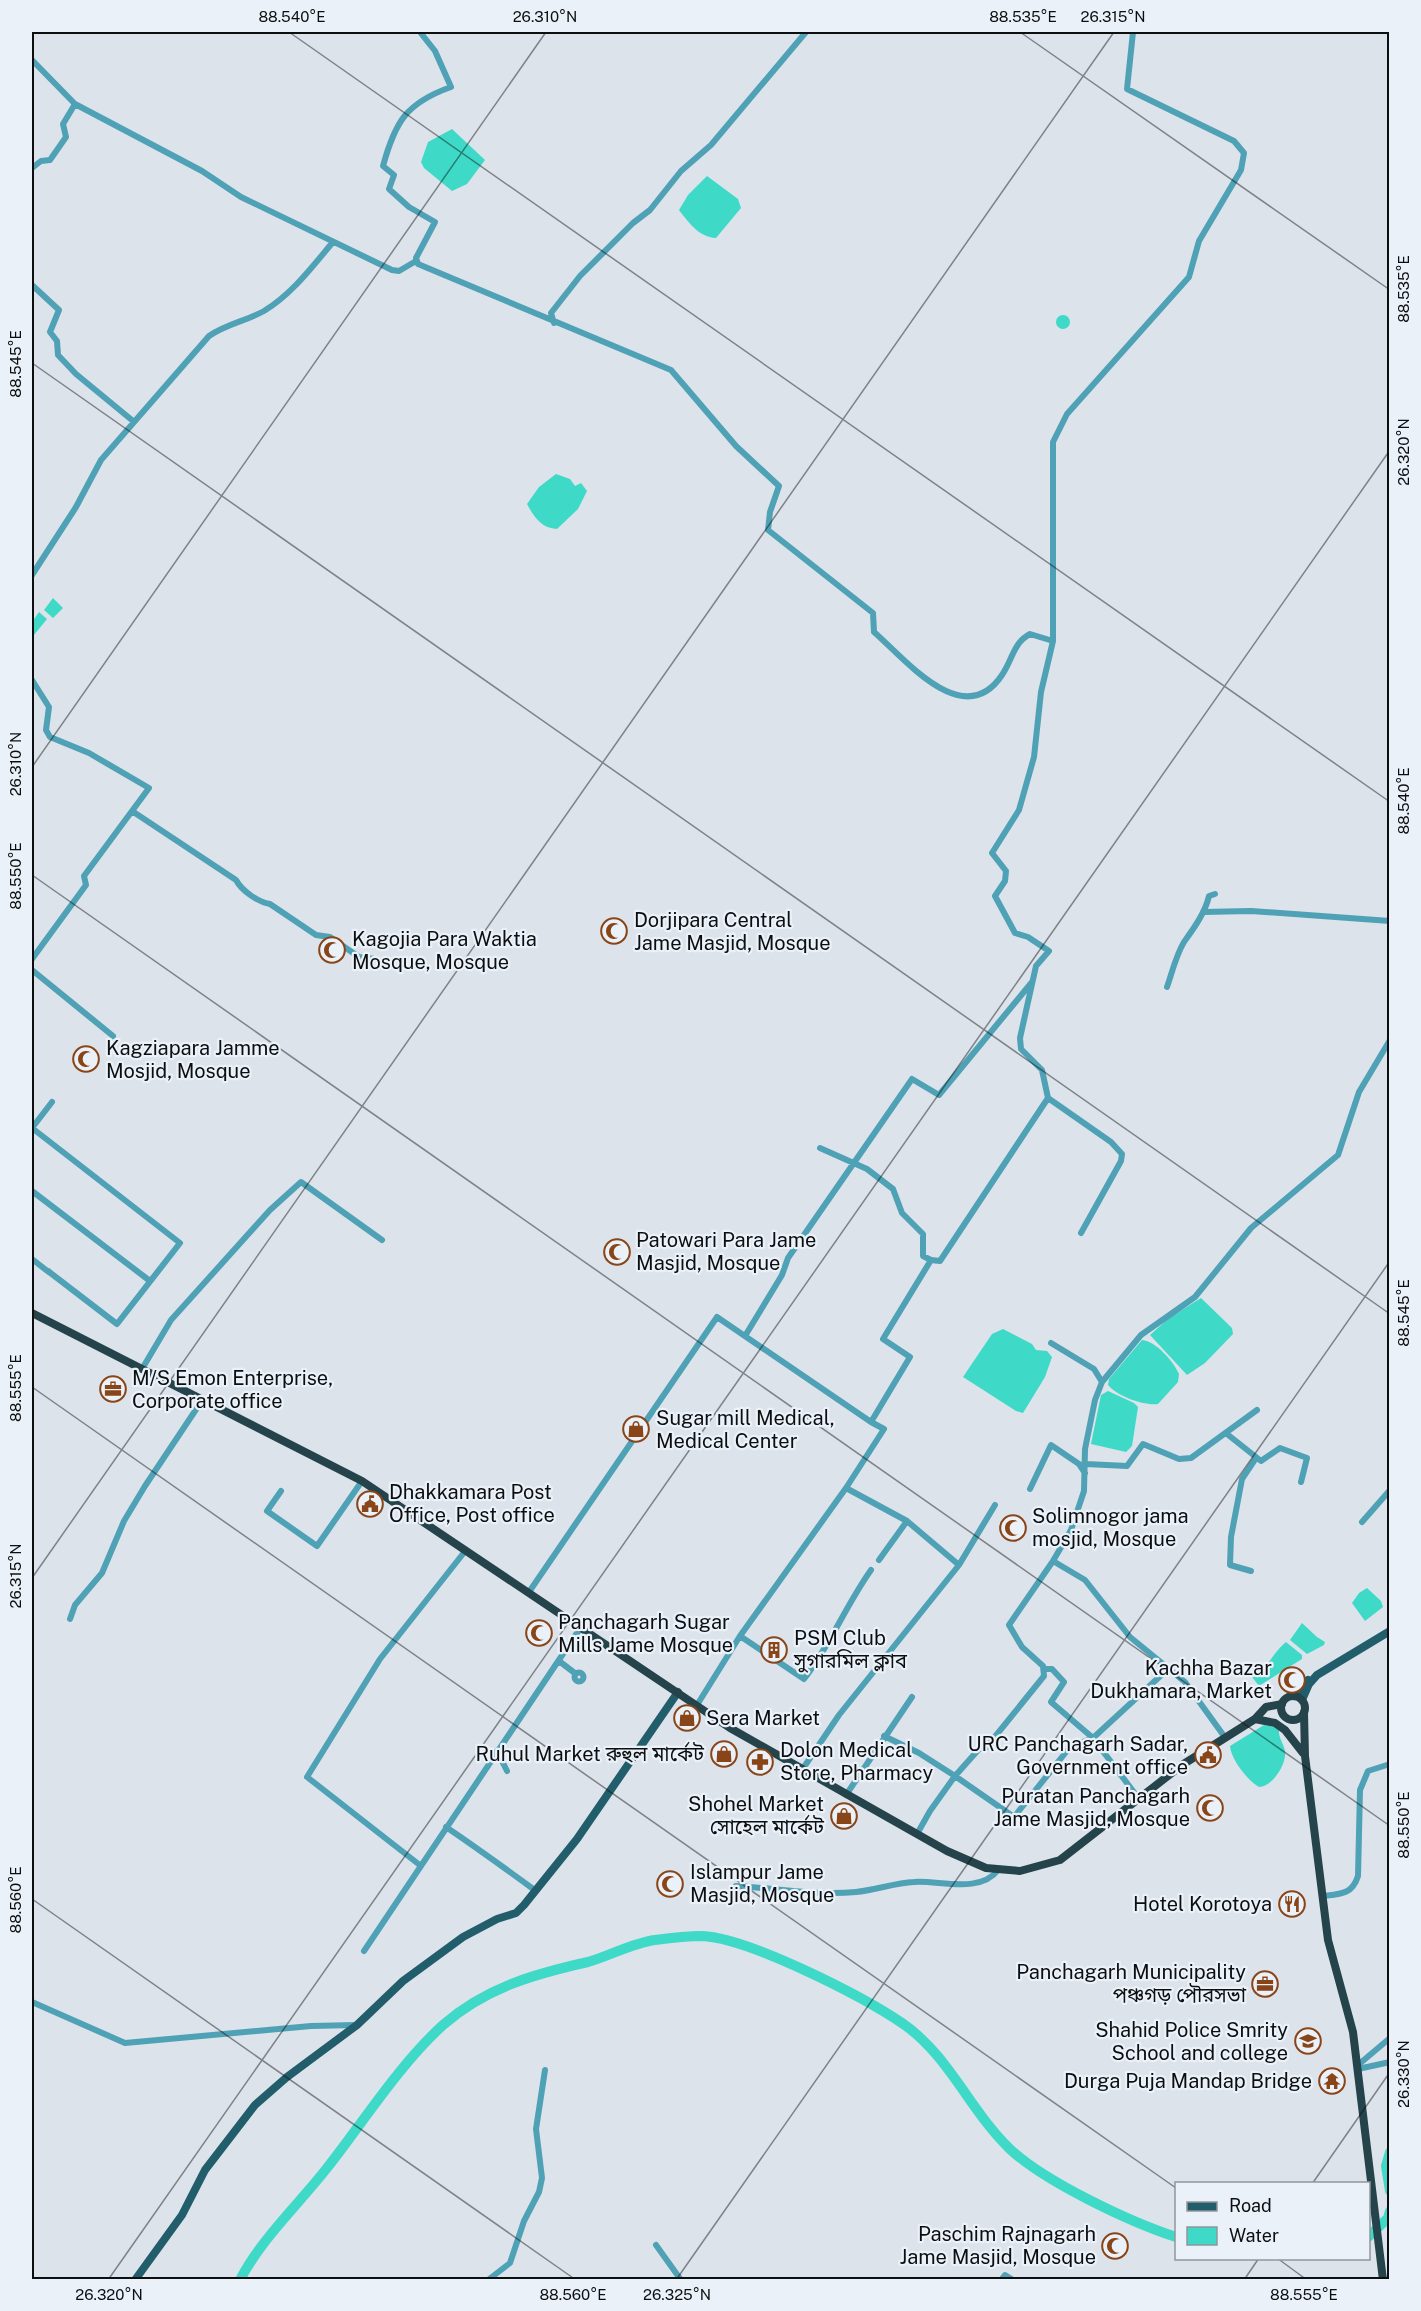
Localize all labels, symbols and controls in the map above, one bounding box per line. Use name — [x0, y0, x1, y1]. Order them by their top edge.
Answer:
text: 88.540°E — [258, 8, 326, 25]
text: 26.310°N — [513, 8, 577, 25]
text: 88.535°E — [989, 8, 1057, 25]
text: 26.315°N — [1080, 8, 1146, 25]
text: 88.535°E — [1395, 255, 1412, 323]
text: 88.545°E — [7, 330, 24, 398]
text: 26.320°N — [1395, 418, 1412, 486]
text: 26.310°N — [7, 732, 24, 796]
text: 88.540°E — [1395, 767, 1412, 835]
text: 88.550°E — [7, 842, 24, 910]
place label: Dorjipara Central Jame Masjid, Mosque — [634, 908, 831, 955]
mosque icon: Dorjipara Central Jame Masjid, Mosque — [599, 916, 629, 946]
place label: Kagojia Para Waktia Mosque, Mosque — [352, 927, 537, 974]
mosque icon: Kagojia Para Waktia Mosque, Mosque — [317, 935, 347, 965]
place label: Kagziapara Jamme Mosjid, Mosque — [106, 1036, 280, 1083]
mosque icon: Kagziapara Jamme Mosjid, Mosque — [71, 1044, 101, 1074]
place label: Patowari Para Jame Masjid, Mosque — [636, 1228, 816, 1275]
mosque icon: Patowari Para Jame Masjid, Mosque — [602, 1237, 632, 1267]
text: 88.545°E — [1395, 1279, 1412, 1347]
text: 88.555°E — [7, 1354, 24, 1422]
place label: M/S Emon Enterprise, Corporate office — [132, 1366, 333, 1413]
office icon: M/S Emon Enterprise, Corporate office — [98, 1374, 128, 1404]
place label: Sugar mill Medical, Medical Center — [656, 1406, 835, 1453]
shop icon: Sugar mill Medical, Medical Center — [621, 1414, 651, 1444]
place label: Dhakkamara Post Office, Post office — [389, 1480, 555, 1527]
public building icon: Dhakkamara Post Office, Post office — [355, 1489, 385, 1519]
place label: Solimnogor jama mosjid, Mosque — [1032, 1504, 1189, 1551]
mosque icon: Solimnogor jama mosjid, Mosque — [998, 1513, 1028, 1543]
text: 26.315°N — [7, 1543, 24, 1609]
place label: Panchagarh Sugar Mills Jame Mosque — [558, 1610, 733, 1657]
mosque icon: Panchagarh Sugar Mills Jame Mosque — [524, 1618, 554, 1648]
place label: PSM Club সুগারমিল ক্লাব — [793, 1626, 908, 1673]
building icon: PSM Club সুগারমিল ক্লাব — [759, 1635, 789, 1665]
place label: Kachha Bazar Dukhamara, Market — [1090, 1656, 1272, 1703]
mosque icon: Kachha Bazar Dukhamara, Market — [1277, 1665, 1307, 1695]
shop icon: Sera Market — [672, 1703, 702, 1733]
place label: Sera Market — [706, 1706, 820, 1730]
place label: URC Panchagarh Sadar, Government office — [968, 1732, 1188, 1779]
place label: Dolon Medical Store, Pharmacy — [780, 1738, 934, 1785]
shop icon: Ruhul Market রুহুল মার্কেট — [709, 1739, 739, 1769]
public building icon: URC Panchagarh Sadar, Government office — [1193, 1740, 1223, 1770]
place label: Ruhul Market রুহুল মার্কেট — [476, 1741, 705, 1766]
pharmacy icon: Dolon Medical Store, Pharmacy — [745, 1747, 775, 1777]
place label: Puratan Panchagarh Jame Masjid, Mosque — [993, 1784, 1190, 1831]
text: 88.550°E — [1395, 1791, 1412, 1859]
place label: Shohel Market সোহেল মার্কেট — [688, 1792, 825, 1839]
mosque icon: Puratan Panchagarh Jame Masjid, Mosque — [1195, 1793, 1225, 1823]
shop icon: Shohel Market সোহেল মার্কেট — [829, 1801, 859, 1831]
place label: Islampur Jame Masjid, Mosque — [690, 1860, 834, 1907]
text: 88.560°E — [7, 1867, 24, 1933]
mosque icon: Islampur Jame Masjid, Mosque — [655, 1869, 685, 1899]
restaurant icon: Hotel Korotoya — [1277, 1889, 1307, 1919]
place label: Hotel Korotoya — [1133, 1892, 1272, 1916]
place label: Panchagarh Municipality পঞ্চগড় পৌরসভা — [1016, 1960, 1247, 2007]
office icon: Panchagarh Municipality পঞ্চগড় পৌরসভা — [1250, 1969, 1280, 1999]
place label: Shahid Police Smrity School and college — [1095, 2018, 1288, 2065]
school or university icon: Shahid Police Smrity School and college — [1293, 2026, 1323, 2056]
text: 26.330°N — [1395, 2040, 1412, 2108]
temple icon: Durga Puja Mandap Bridge — [1317, 2066, 1347, 2096]
place label: Durga Puja Mandap Bridge — [1064, 2069, 1312, 2093]
legend — [1175, 2182, 1370, 2260]
text: Road — [1229, 2195, 1272, 2216]
place label: Paschim Rajnagarh Jame Masjid, Mosque — [899, 2222, 1096, 2269]
text: Water — [1229, 2225, 1279, 2246]
mosque icon: Paschim Rajnagarh Jame Masjid, Mosque — [1100, 2231, 1130, 2261]
text: 26.320°N — [75, 2286, 143, 2303]
text: 88.560°E — [540, 2286, 606, 2303]
text: 26.325°N — [643, 2286, 711, 2303]
text: 88.555°E — [1270, 2286, 1338, 2303]

